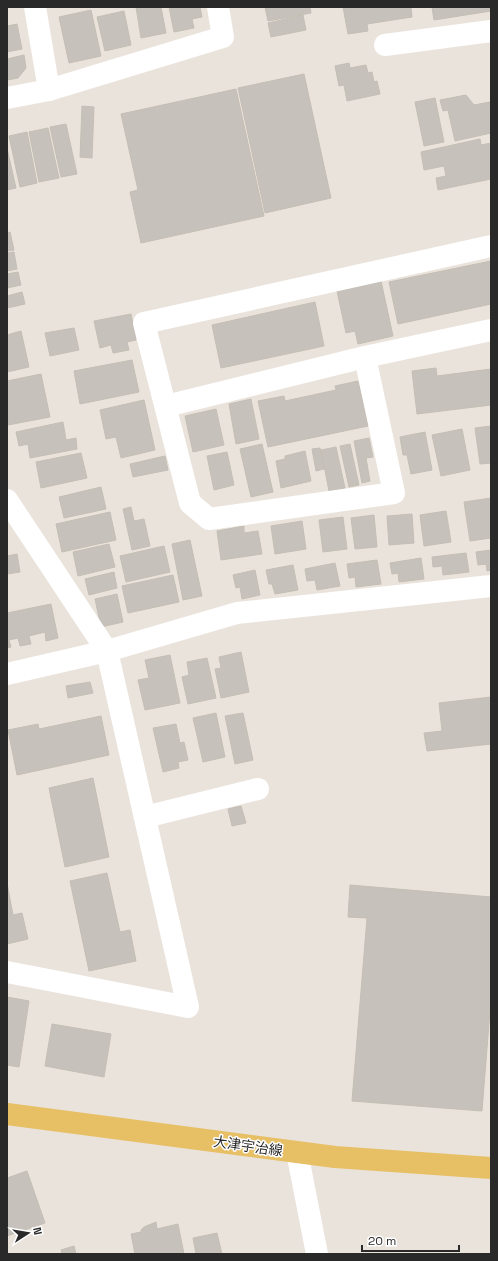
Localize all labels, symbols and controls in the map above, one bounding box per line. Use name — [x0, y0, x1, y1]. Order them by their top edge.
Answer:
street label: 大津宇治線 — [212, 1132, 284, 1160]
north arrow — [8, 1213, 48, 1253]
text: N — [30, 1226, 45, 1236]
scale bar — [362, 1227, 459, 1253]
text: 20 m — [368, 1233, 396, 1249]

